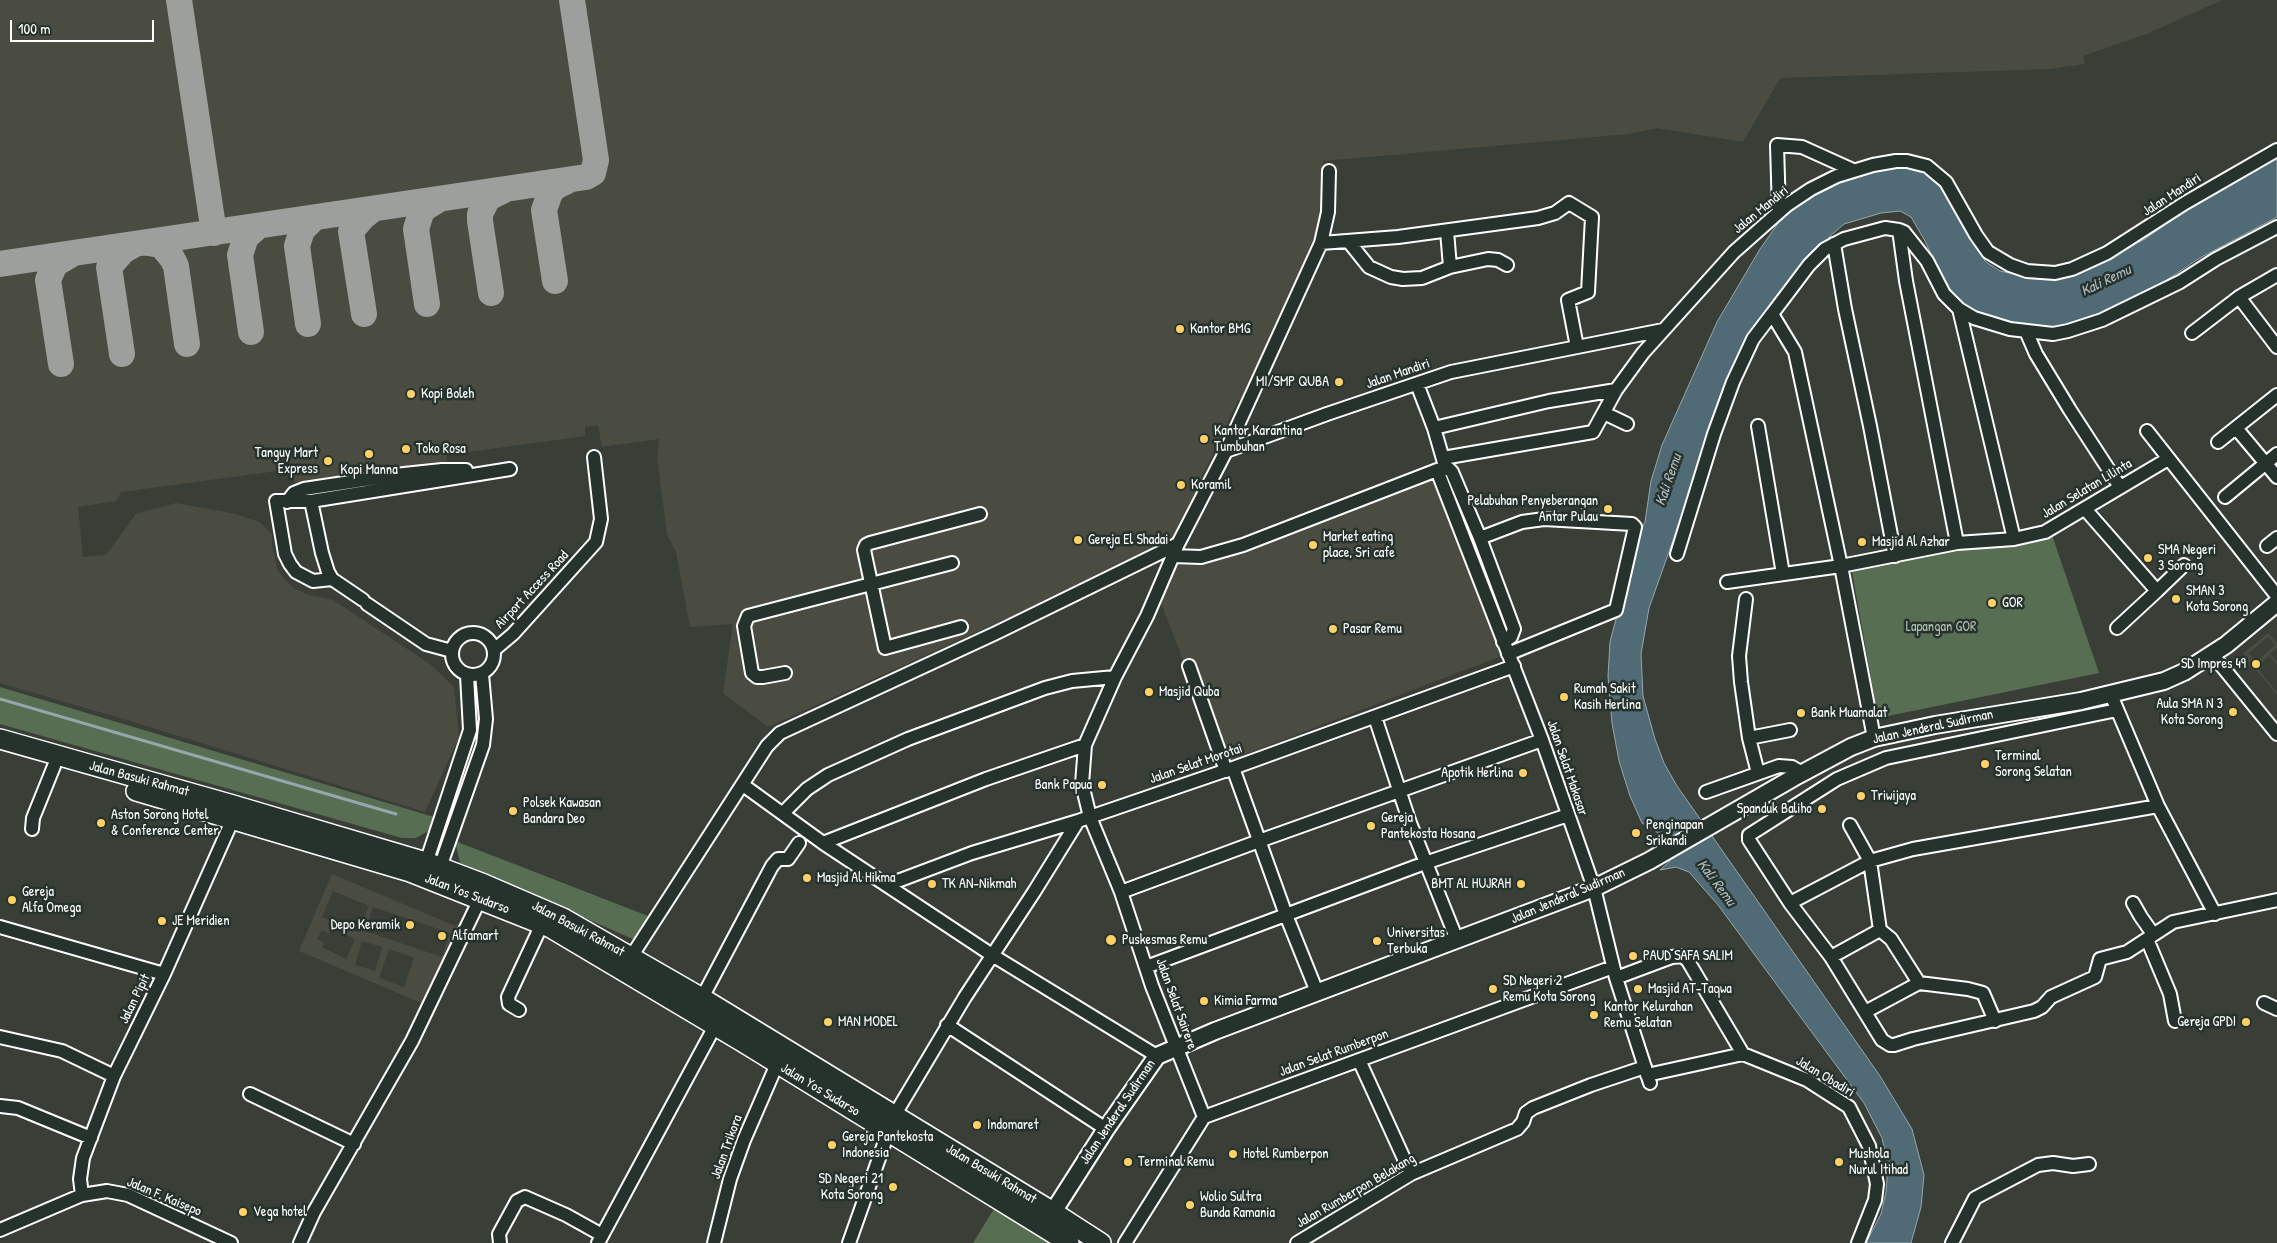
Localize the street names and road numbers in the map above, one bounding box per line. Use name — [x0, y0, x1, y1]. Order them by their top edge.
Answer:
street label: Jalan Mandiri — [2139, 170, 2205, 220]
street label: Jalan Mandiri — [1730, 182, 1792, 238]
street label: Jalan Mandiri — [1364, 355, 1432, 393]
street label: Jalan Selatan Lilinta — [2039, 455, 2135, 523]
street label: Airport Access Road — [492, 547, 572, 633]
street label: Jalan Jenderal Sudirman — [1871, 706, 1995, 748]
street label: Jalan Selat Makasar — [1543, 718, 1591, 818]
street label: Jalan Selat Morotai — [1147, 740, 1245, 788]
street label: Jalan Basuki Rahmat — [87, 758, 191, 800]
street label: Jalan Jenderal Sudirman — [1508, 864, 1628, 928]
street label: Jalan Yos Sudarso — [422, 870, 512, 918]
street label: Jalan Basuki Rahmat — [529, 897, 627, 961]
street label: Jalan Selat Sairere — [1152, 956, 1200, 1052]
street label: Jalan Pipit — [116, 971, 154, 1027]
street label: Jalan Selat Rumberpon — [1277, 1025, 1391, 1081]
street label: Jalan Obadiri — [1793, 1053, 1857, 1101]
street label: Jalan Jenderal Sudirman — [1077, 1056, 1159, 1168]
street label: Jalan Yos Sudarso — [777, 1060, 863, 1120]
street label: Jalan Trikora — [708, 1113, 746, 1181]
street label: Jalan Basuki Rahmat — [943, 1140, 1039, 1208]
street label: Jalan Rumberpon Belakang — [1294, 1150, 1418, 1232]
street label: Jalan F. Kaisepo — [124, 1174, 204, 1220]

